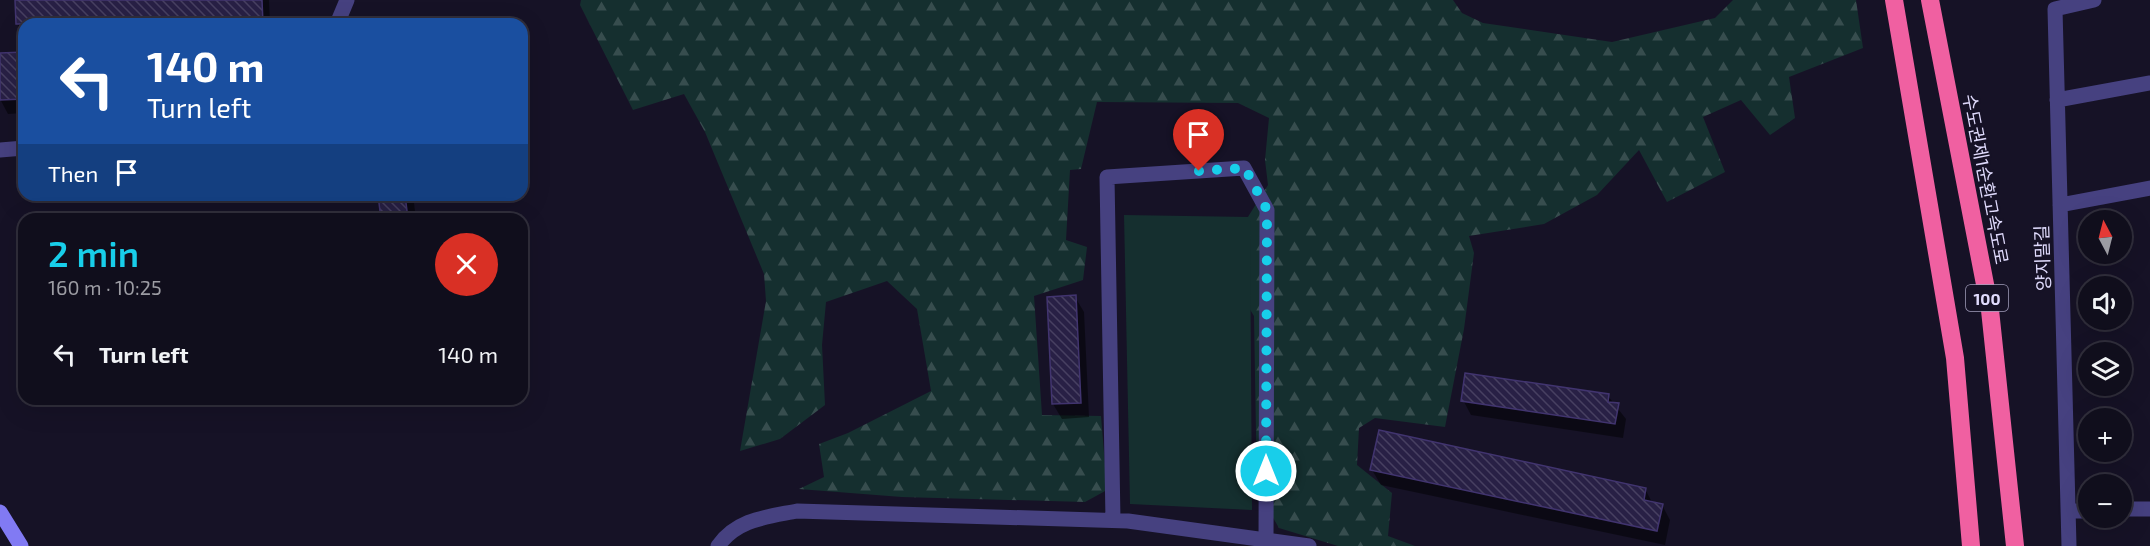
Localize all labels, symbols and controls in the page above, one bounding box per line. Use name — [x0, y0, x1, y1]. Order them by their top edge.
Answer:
text: 140 m — [147, 40, 264, 90]
icon: left — [48, 42, 126, 120]
text: Turn left — [147, 91, 251, 123]
street label: 수도권제1순환고속도로 — [1959, 92, 2013, 266]
pin — [1173, 109, 1224, 171]
icon: arrive — [1182, 118, 1215, 151]
icon: arrive — [110, 156, 143, 189]
text: Then — [48, 160, 98, 186]
north arrow — [2078, 210, 2132, 264]
map controls — [2078, 210, 2132, 528]
street label: 양지말길 — [2030, 225, 2054, 291]
text: 2 min — [48, 231, 139, 274]
button: close — [435, 233, 498, 296]
text: 160 m · 10:25 — [48, 275, 162, 299]
button: sound — [2078, 276, 2132, 330]
road number: 100 — [1966, 285, 2008, 311]
icon: left — [48, 338, 81, 371]
text: Turn left — [99, 341, 188, 367]
text: 140 m — [438, 341, 498, 367]
button: layers — [2078, 342, 2132, 396]
button: + — [2078, 408, 2132, 462]
position arrow — [1234, 439, 1298, 503]
button: − — [2078, 474, 2132, 528]

